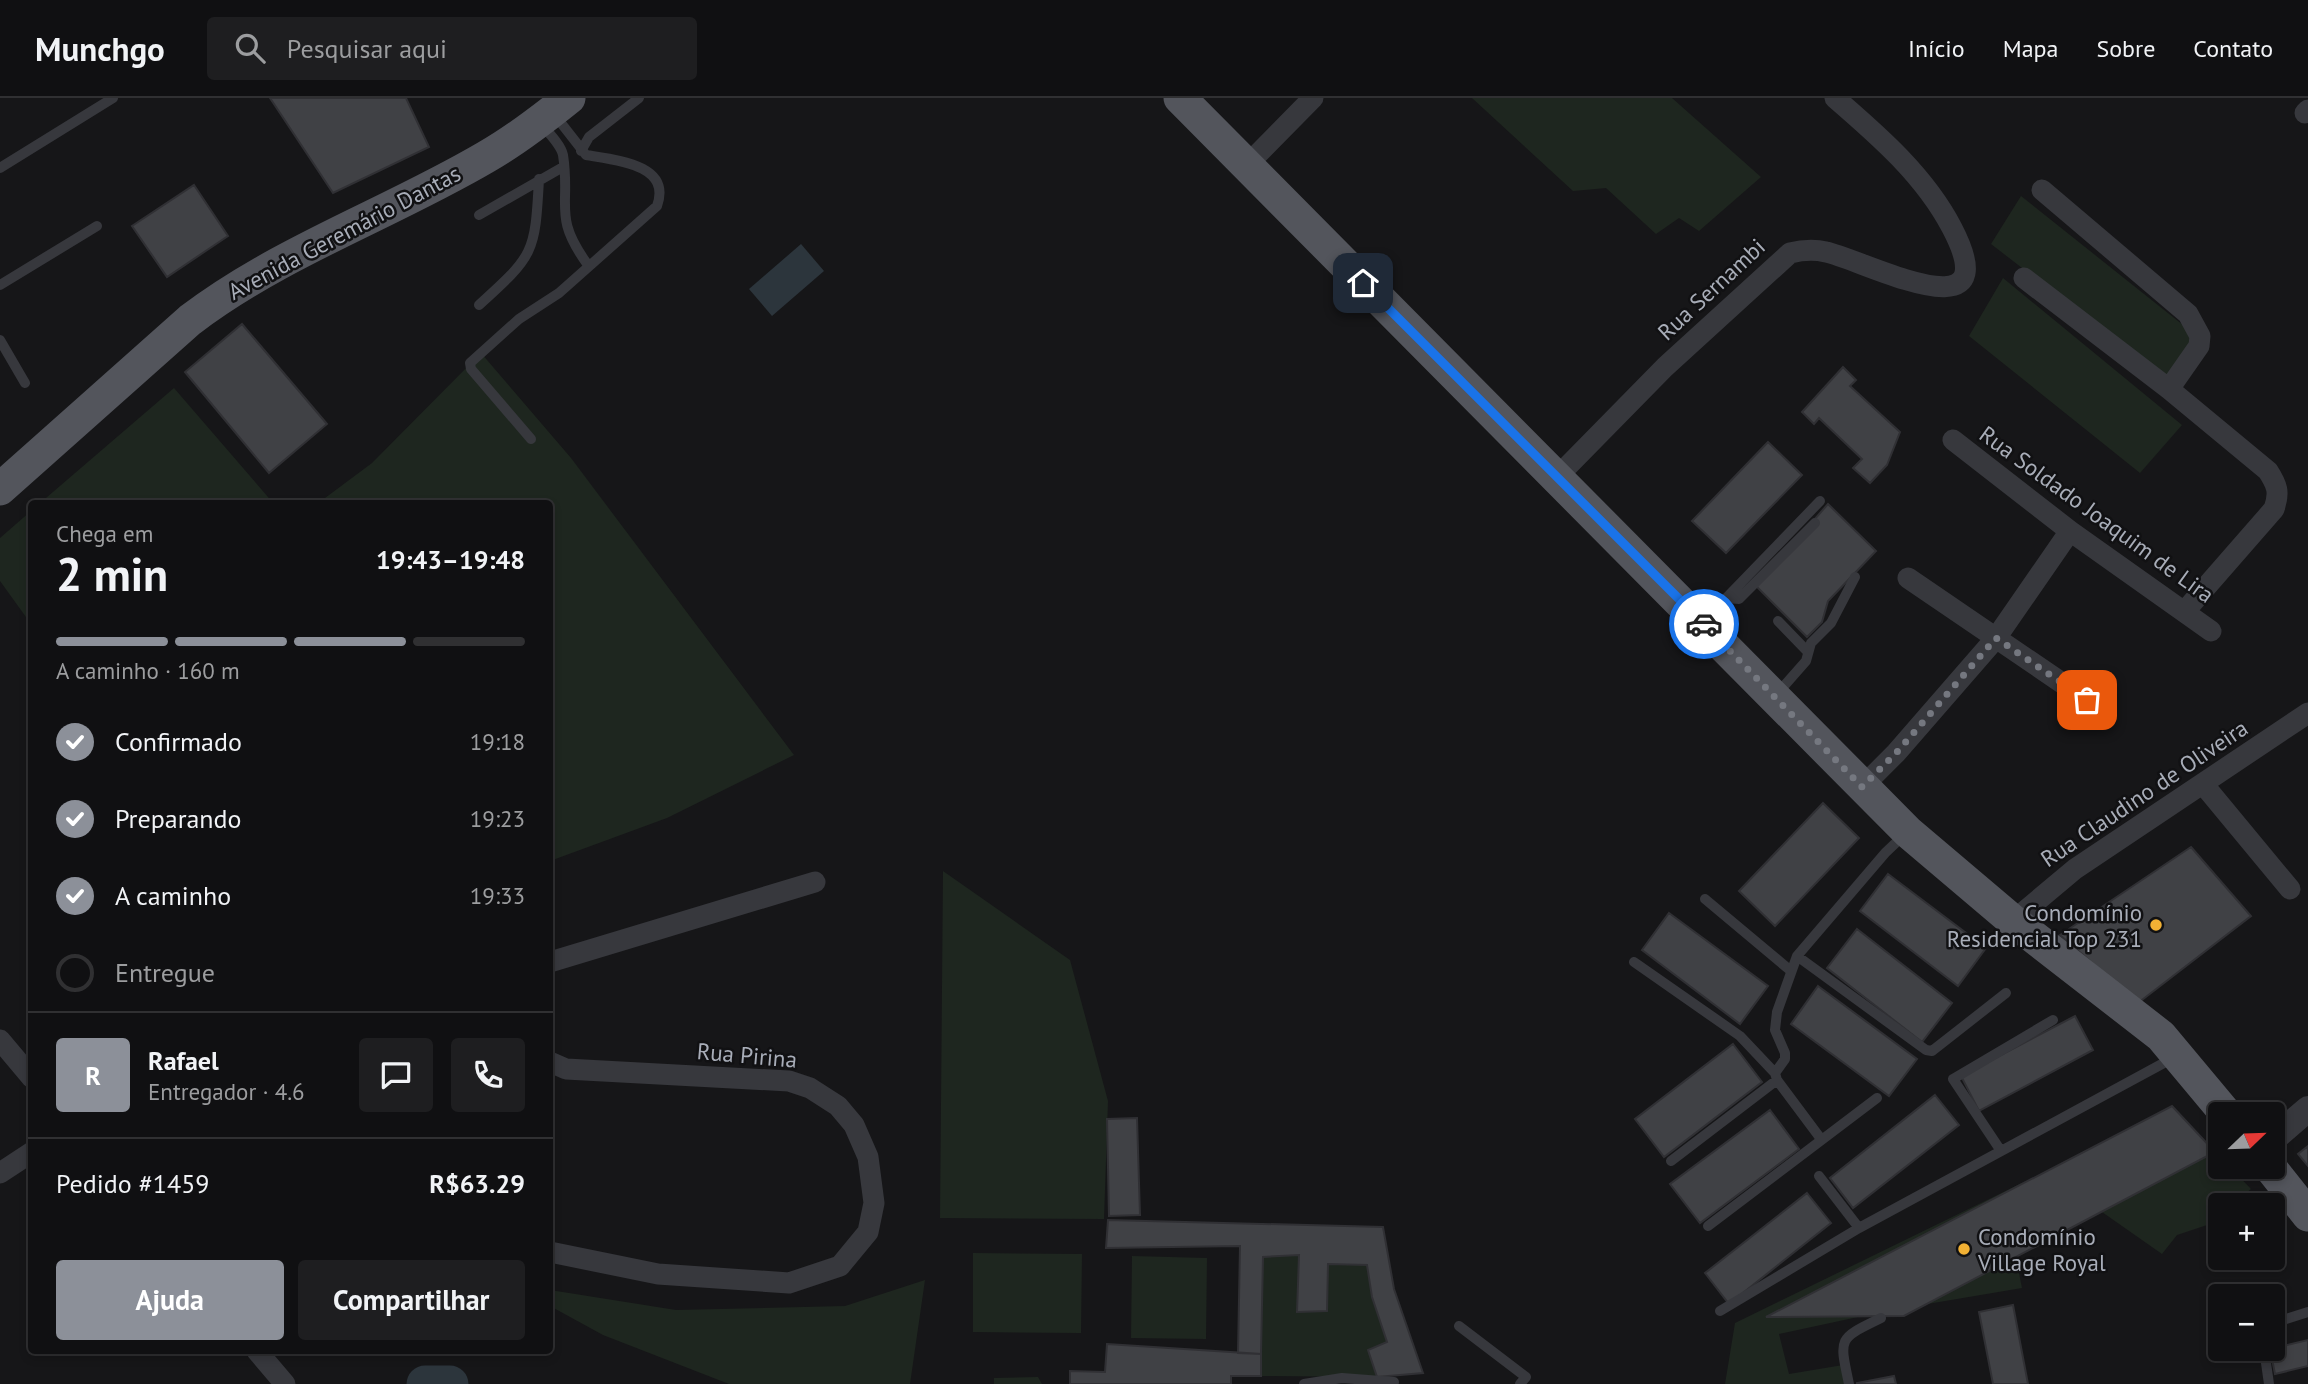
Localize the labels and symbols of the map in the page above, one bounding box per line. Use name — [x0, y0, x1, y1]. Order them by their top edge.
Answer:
street label: Avenida Geremário Dantas — [223, 158, 465, 306]
street label: Rua Sernambi — [1651, 232, 1771, 346]
pin — [1333, 253, 1393, 313]
street label: Rua Soldado Joaquim de Lira — [1974, 419, 2220, 609]
courier — [1669, 589, 1739, 659]
pin — [2057, 670, 2117, 730]
street label: Rua Claudino de Oliveira — [2035, 713, 2253, 873]
place label: Condomínio Residencial Top 231 — [1947, 898, 2142, 953]
marker: Condomínio Residencial Top 231 — [2148, 917, 2164, 933]
street label: Rua Pirina — [696, 1036, 798, 1074]
north arrow — [2208, 1102, 2286, 1180]
place label: Condomínio Village Royal — [1977, 1222, 2106, 1277]
marker: Condomínio Village Royal — [1956, 1241, 1972, 1257]

